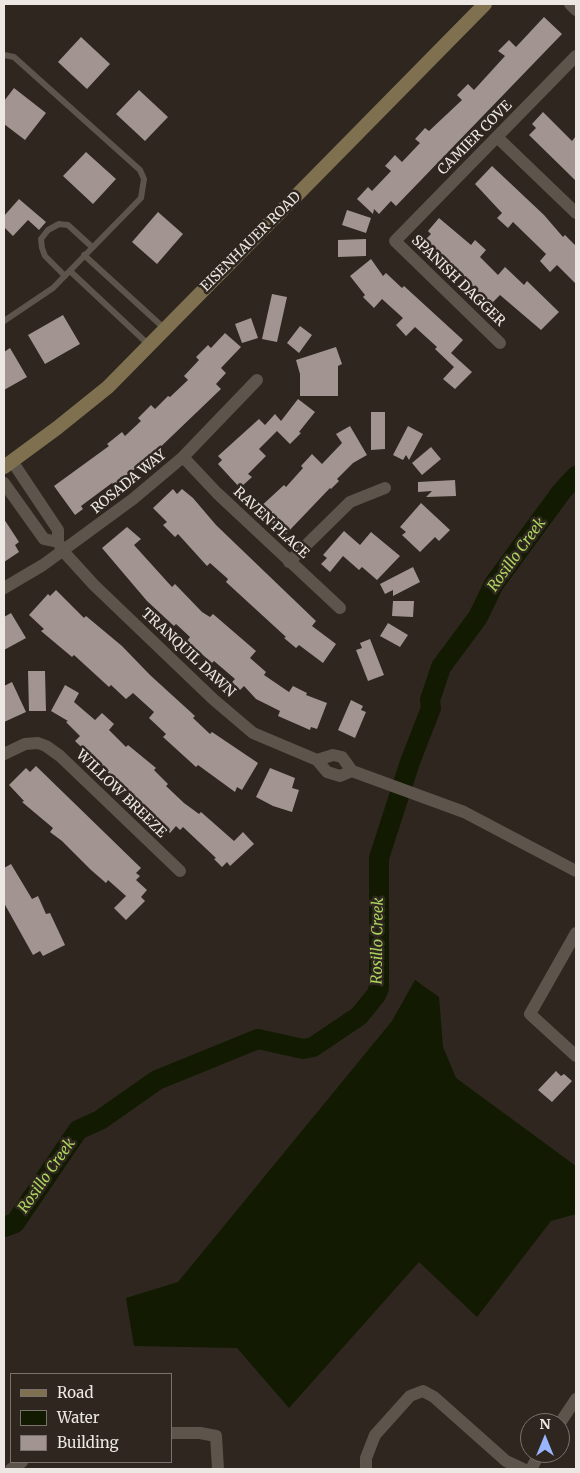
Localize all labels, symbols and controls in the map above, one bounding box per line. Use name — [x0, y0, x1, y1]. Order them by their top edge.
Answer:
street label: CAMIER COVE — [434, 97, 516, 179]
street label: EISENHAUER ROAD — [198, 189, 304, 295]
street label: SPANISH DAGGER — [408, 232, 508, 330]
street label: ROSADA WAY — [88, 447, 170, 517]
street label: RAVEN PLACE — [230, 484, 312, 562]
water label: Rosillo Creek — [484, 515, 550, 595]
street label: TRANQUIL DAWN — [138, 605, 238, 701]
street label: WILLOW BREEZE — [72, 747, 170, 841]
water label: Rosillo Creek — [368, 897, 388, 985]
water label: Rosillo Creek — [15, 1135, 79, 1217]
legend — [10, 1373, 172, 1463]
text: Road — [57, 1383, 93, 1402]
text: Water — [57, 1408, 99, 1427]
north arrow — [520, 1413, 570, 1463]
text: N — [539, 1415, 551, 1433]
text: Building — [57, 1433, 119, 1452]

